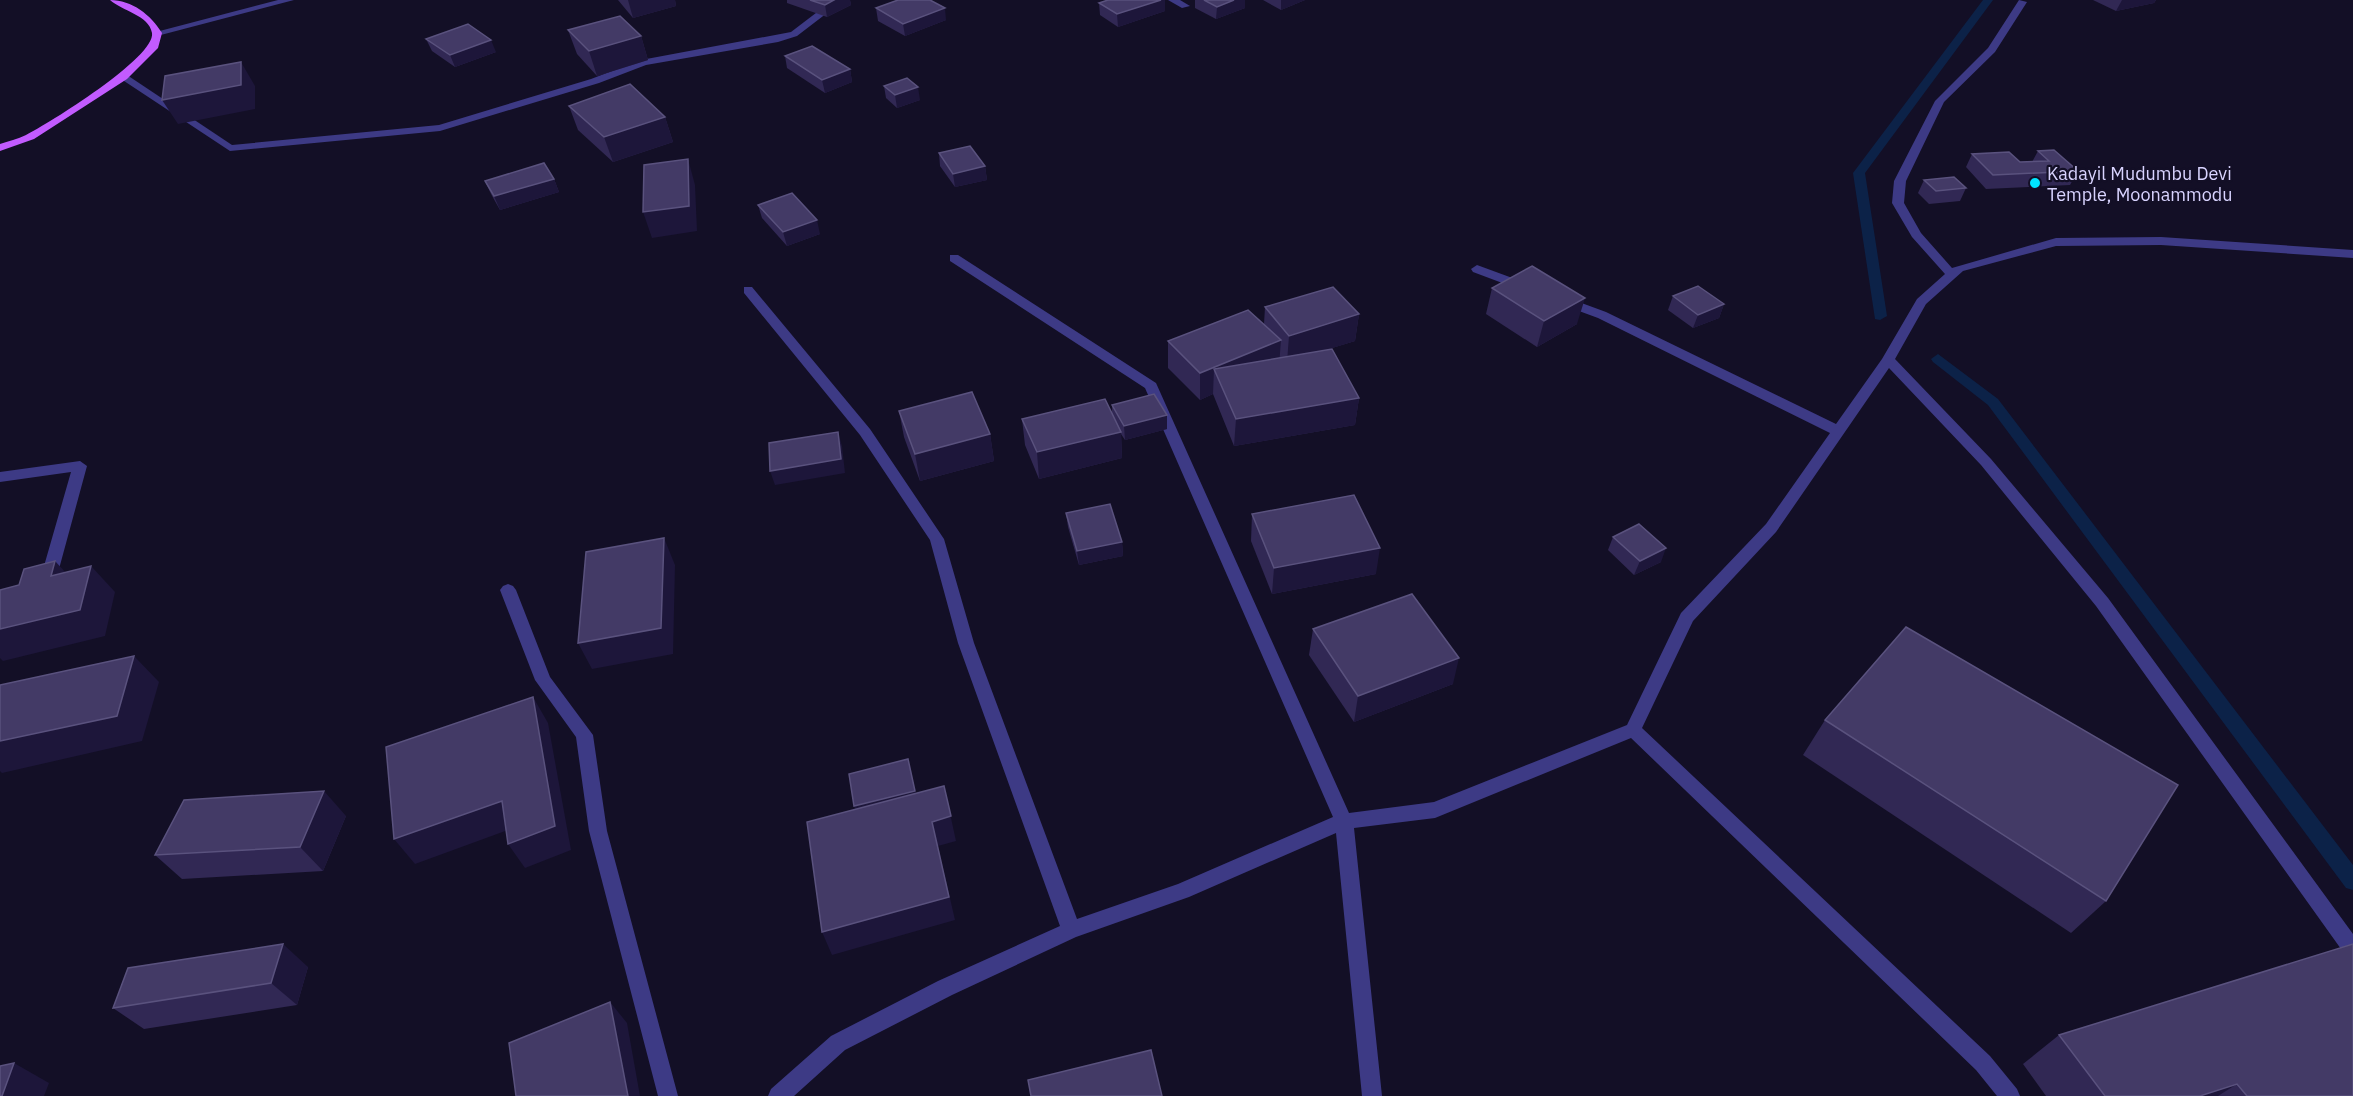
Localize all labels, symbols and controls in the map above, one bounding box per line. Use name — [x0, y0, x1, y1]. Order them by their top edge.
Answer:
place label: Kadayil Mudumbu Devi Temple, Moonammodu — [2047, 162, 2233, 206]
marker: Kadayil Mudumbu Devi Temple, Moonammodu — [2028, 176, 2042, 190]

